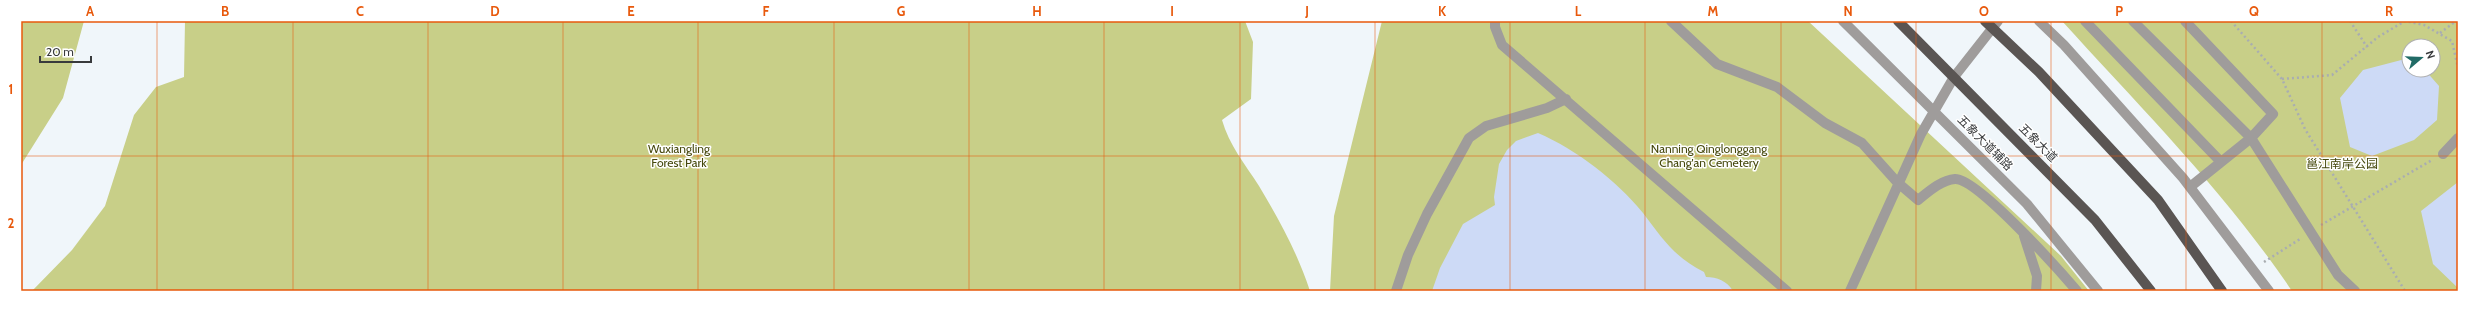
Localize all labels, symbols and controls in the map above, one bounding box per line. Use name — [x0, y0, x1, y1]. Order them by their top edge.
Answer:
text: A — [86, 3, 95, 19]
text: B — [221, 3, 229, 19]
text: C — [356, 3, 364, 19]
text: D — [490, 3, 500, 19]
text: E — [627, 3, 635, 19]
text: F — [763, 3, 770, 19]
text: G — [897, 3, 906, 19]
text: H — [1032, 3, 1042, 19]
text: I — [1170, 3, 1174, 19]
text: J — [1304, 3, 1309, 19]
text: K — [1438, 3, 1447, 19]
text: L — [1575, 3, 1582, 19]
text: M — [1708, 3, 1719, 19]
text: N — [1843, 3, 1853, 19]
text: O — [1979, 3, 1989, 19]
text: P — [2115, 3, 2123, 19]
text: Q — [2249, 3, 2259, 19]
text: R — [2385, 3, 2393, 19]
scale bar — [40, 38, 91, 64]
north arrow — [2401, 38, 2441, 78]
text: 20 m — [46, 44, 74, 59]
text: N — [2423, 49, 2438, 61]
text: 1 — [9, 81, 13, 97]
street label: 五象大道辅路 — [1955, 112, 2016, 173]
street label: 五象大道 — [2016, 120, 2061, 165]
park label: Wuxiangling Forest Park — [648, 141, 711, 170]
park label: Nanning Qinglonggang Chang'an Cemetery — [1651, 141, 1768, 170]
park label: 邕江南岸公园 — [2306, 156, 2378, 171]
text: 2 — [8, 215, 15, 231]

